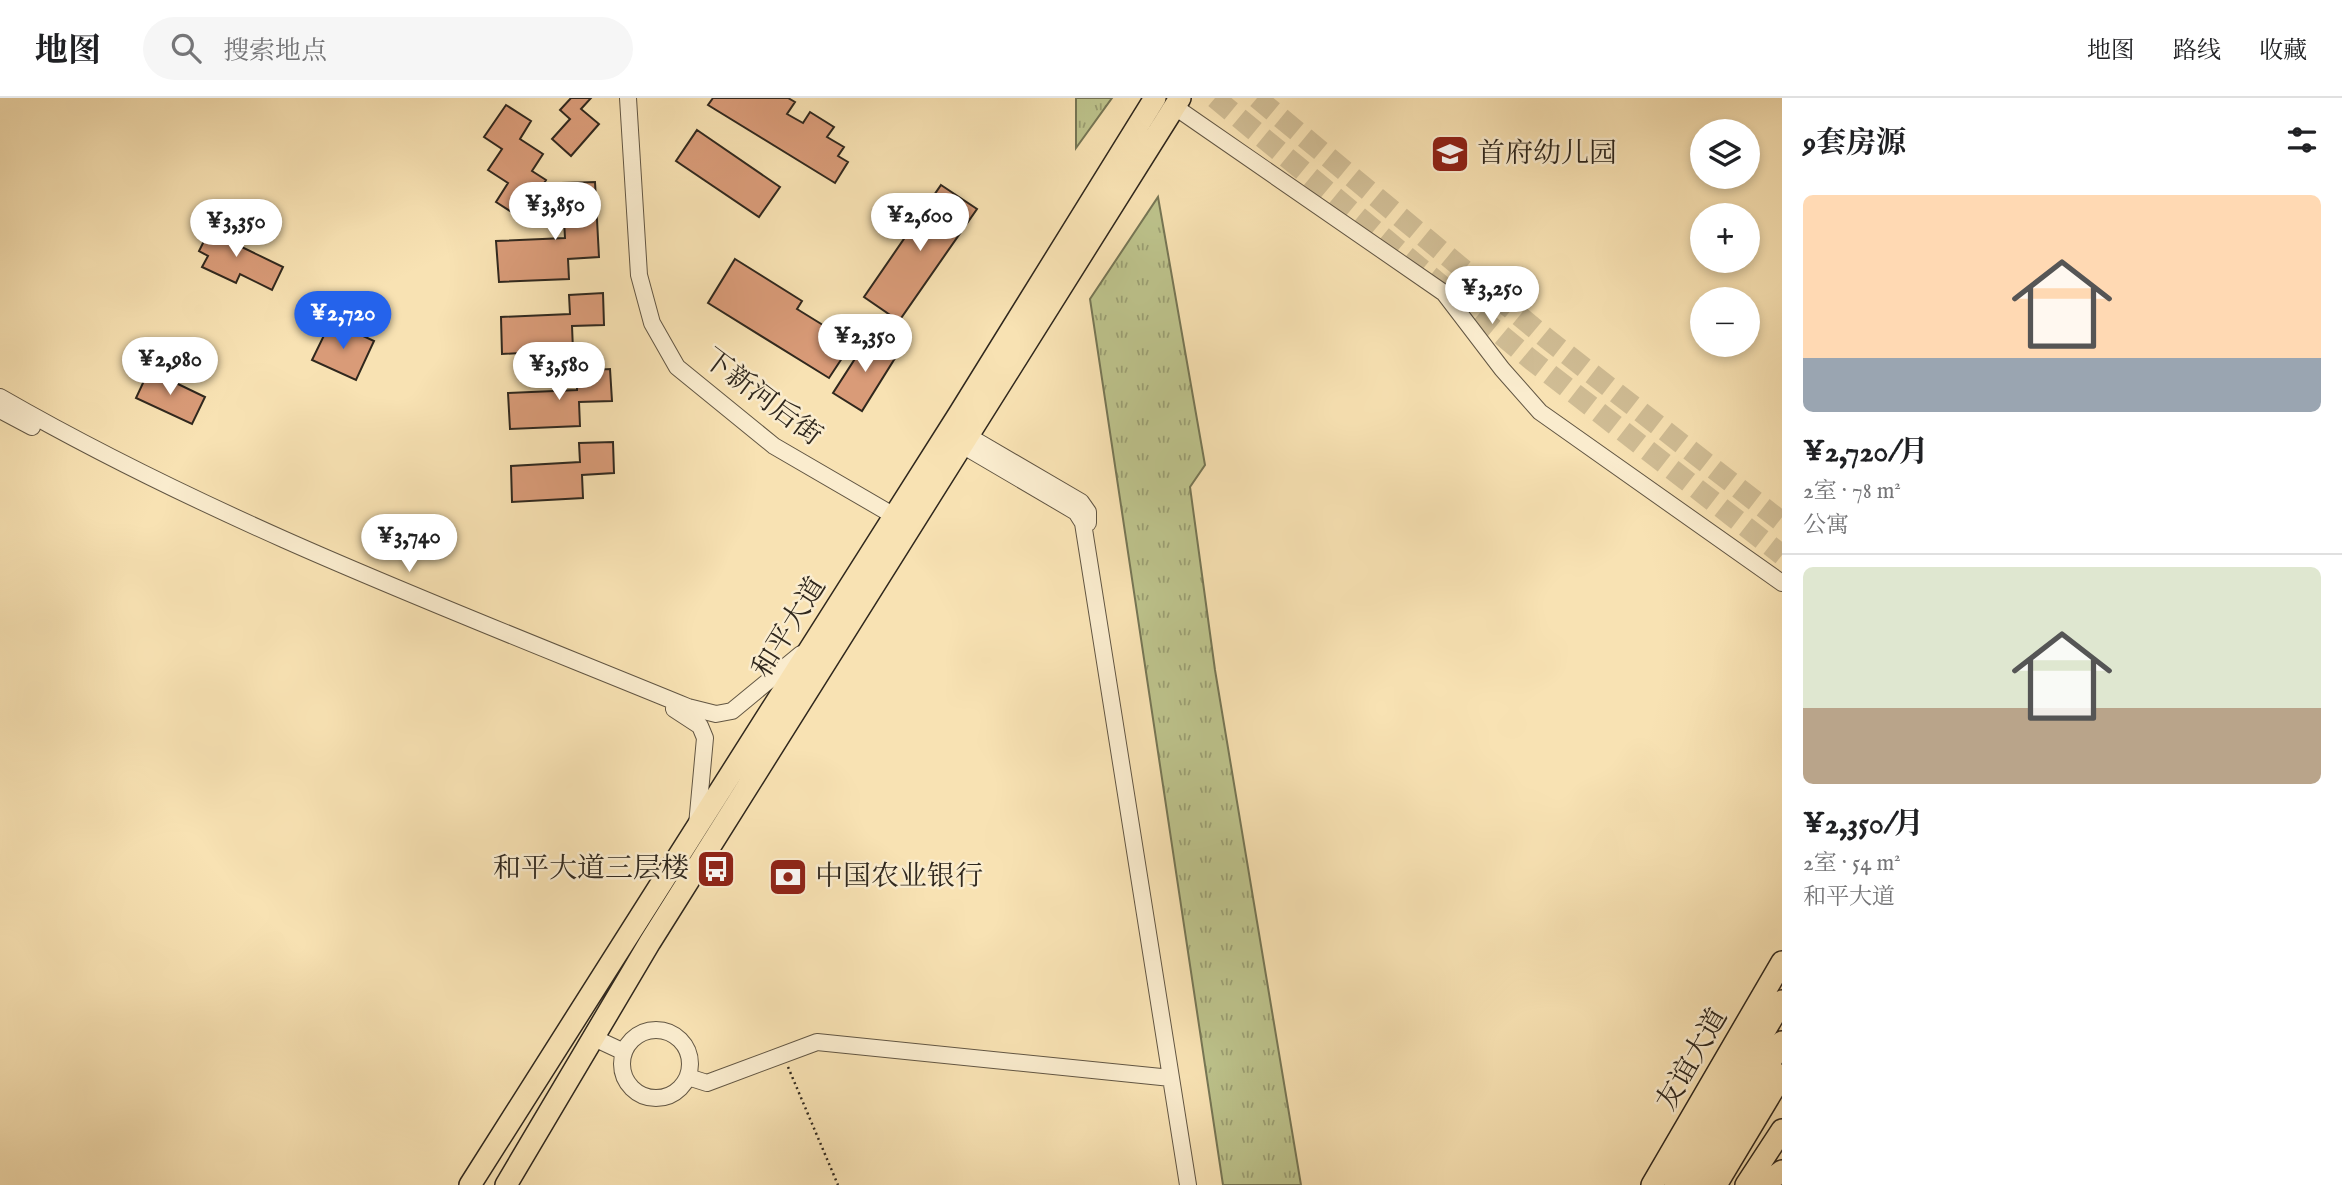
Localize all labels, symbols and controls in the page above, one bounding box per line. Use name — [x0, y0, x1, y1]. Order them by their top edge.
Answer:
search box — [143, 17, 633, 80]
icon: search — [167, 29, 205, 67]
text: 地图 — [35, 31, 101, 73]
text: 搜索地点 — [223, 35, 327, 68]
text: 地图 — [2087, 36, 2135, 67]
text: 路线 — [2173, 36, 2221, 67]
text: 收藏 — [2259, 36, 2307, 67]
map controls — [1690, 119, 1760, 357]
button: layers — [1690, 119, 1760, 189]
icon: filters — [2283, 121, 2321, 159]
text: 9套房源 — [1803, 125, 1906, 163]
school or university icon: 首府幼儿园 — [1429, 133, 1471, 175]
place label: 首府幼儿园 — [1477, 137, 1617, 172]
pin: ¥3,850 — [498, 183, 612, 242]
text: ¥3,850 — [525, 190, 585, 219]
pin: ¥2,600 — [863, 194, 977, 253]
pin: ¥3,350 — [179, 200, 293, 259]
text: ¥2,600 — [887, 201, 953, 230]
button: + — [1690, 203, 1760, 273]
text: ¥3,350 — [206, 207, 266, 236]
icon: home — [1999, 241, 2125, 367]
pin: ¥3,250 — [1435, 266, 1549, 326]
text: ¥3,250 — [1461, 274, 1523, 303]
button: − — [1690, 287, 1760, 357]
pin: ¥2,720 — [286, 292, 400, 351]
text: ¥2,720 — [310, 299, 376, 328]
pin: ¥2,350 — [808, 314, 922, 374]
text: ¥2,350 — [834, 322, 896, 351]
pin: ¥2,980 — [113, 338, 227, 397]
pin: ¥3,580 — [502, 342, 616, 402]
street label: 下新河后街 — [696, 342, 828, 454]
text: ¥2,980 — [138, 345, 202, 374]
text: ¥3,580 — [529, 350, 589, 379]
text: ¥2,720/月 — [1803, 434, 1928, 472]
text: 2室 · 78 m² — [1803, 477, 1901, 506]
text: 公寓 — [1803, 511, 1849, 540]
pin: ¥3,740 — [352, 514, 466, 574]
text: ¥3,740 — [377, 522, 441, 551]
street label: 和平大道 — [745, 571, 835, 685]
icon: home — [1999, 613, 2125, 739]
text: ¥2,350/月 — [1803, 806, 1924, 844]
bus stop icon: 和平大道三层楼 — [695, 848, 737, 890]
text: 2室 · 54 m² — [1803, 849, 1901, 878]
place label: 和平大道三层楼 — [493, 852, 689, 887]
bank icon: 中国农业银行 — [767, 856, 809, 898]
place label: 中国农业银行 — [815, 860, 983, 895]
text: 和平大道 — [1803, 883, 1895, 912]
street label: 友谊大道 — [1650, 1003, 1736, 1117]

